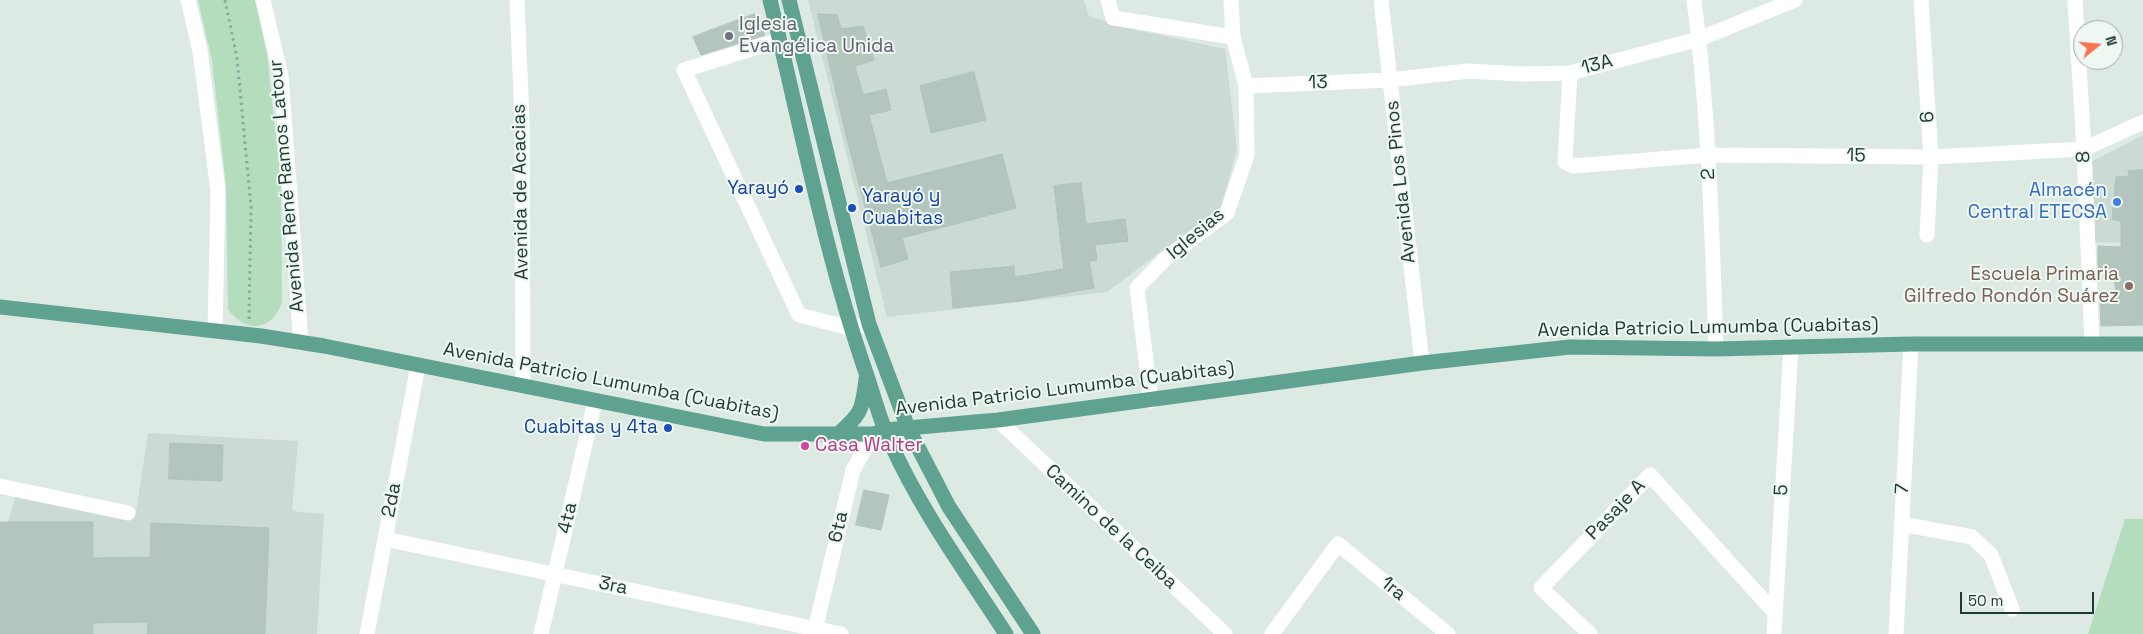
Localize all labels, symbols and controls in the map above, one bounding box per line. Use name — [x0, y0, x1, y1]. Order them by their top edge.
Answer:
place label: Iglesia Evangélica Unida — [739, 14, 894, 58]
north arrow — [2073, 20, 2123, 70]
marker: Iglesia Evangélica Unida — [723, 30, 735, 42]
text: N — [2101, 34, 2121, 48]
street label: 13A — [1579, 50, 1615, 80]
street label: Avenida René Ramos Latour — [265, 59, 309, 313]
street label: 13 — [1308, 71, 1328, 95]
street label: Avenida Los Pinos — [1381, 100, 1421, 264]
street label: Avenida de Acacias — [508, 104, 534, 280]
street label: 6 — [1916, 111, 1940, 123]
street label: 15 — [1846, 144, 1866, 168]
street label: 8 — [2072, 151, 2096, 163]
street label: 2 — [1697, 168, 1721, 180]
place label: Yarayó — [727, 178, 789, 200]
place label: Almacén Central ETECSA — [1968, 180, 2107, 224]
marker: Yarayó — [793, 183, 805, 195]
place label: Yarayó y Cuabitas — [862, 186, 943, 230]
marker: Almacén Central ETECSA — [2111, 196, 2123, 208]
marker: Yarayó y Cuabitas — [846, 202, 858, 214]
street label: Iglesias — [1163, 203, 1229, 265]
place label: Escuela Primaria Gilfredo Rondón Suárez — [1904, 264, 2119, 308]
marker: Escuela Primaria Gilfredo Rondón Suárez — [2123, 280, 2135, 292]
street label: Avenida Patricio Lumumba (Cuabitas) — [1537, 314, 1879, 342]
street label: Avenida Patricio Lumumba (Cuabitas) — [441, 338, 781, 426]
street label: Avenida Patricio Lumumba (Cuabitas) — [894, 357, 1236, 421]
place label: Cuabitas y 4ta — [524, 417, 658, 439]
marker: Cuabitas y 4ta — [662, 422, 674, 434]
place label: Casa Walter — [815, 435, 923, 457]
marker: Casa Walter — [799, 440, 811, 452]
street label: Camino de la Ceiba — [1040, 460, 1182, 594]
street label: Pasaje A — [1582, 475, 1650, 545]
street label: 2da — [378, 481, 406, 519]
street label: 7 — [1891, 483, 1915, 495]
street label: 5 — [1770, 484, 1794, 496]
street label: 4ta — [553, 500, 583, 536]
street label: 6ta — [824, 509, 854, 545]
street label: 3ra — [596, 572, 630, 600]
street label: 1ra — [1376, 572, 1410, 606]
scale bar — [1963, 582, 2097, 614]
text: 50 m — [1968, 591, 2003, 610]

